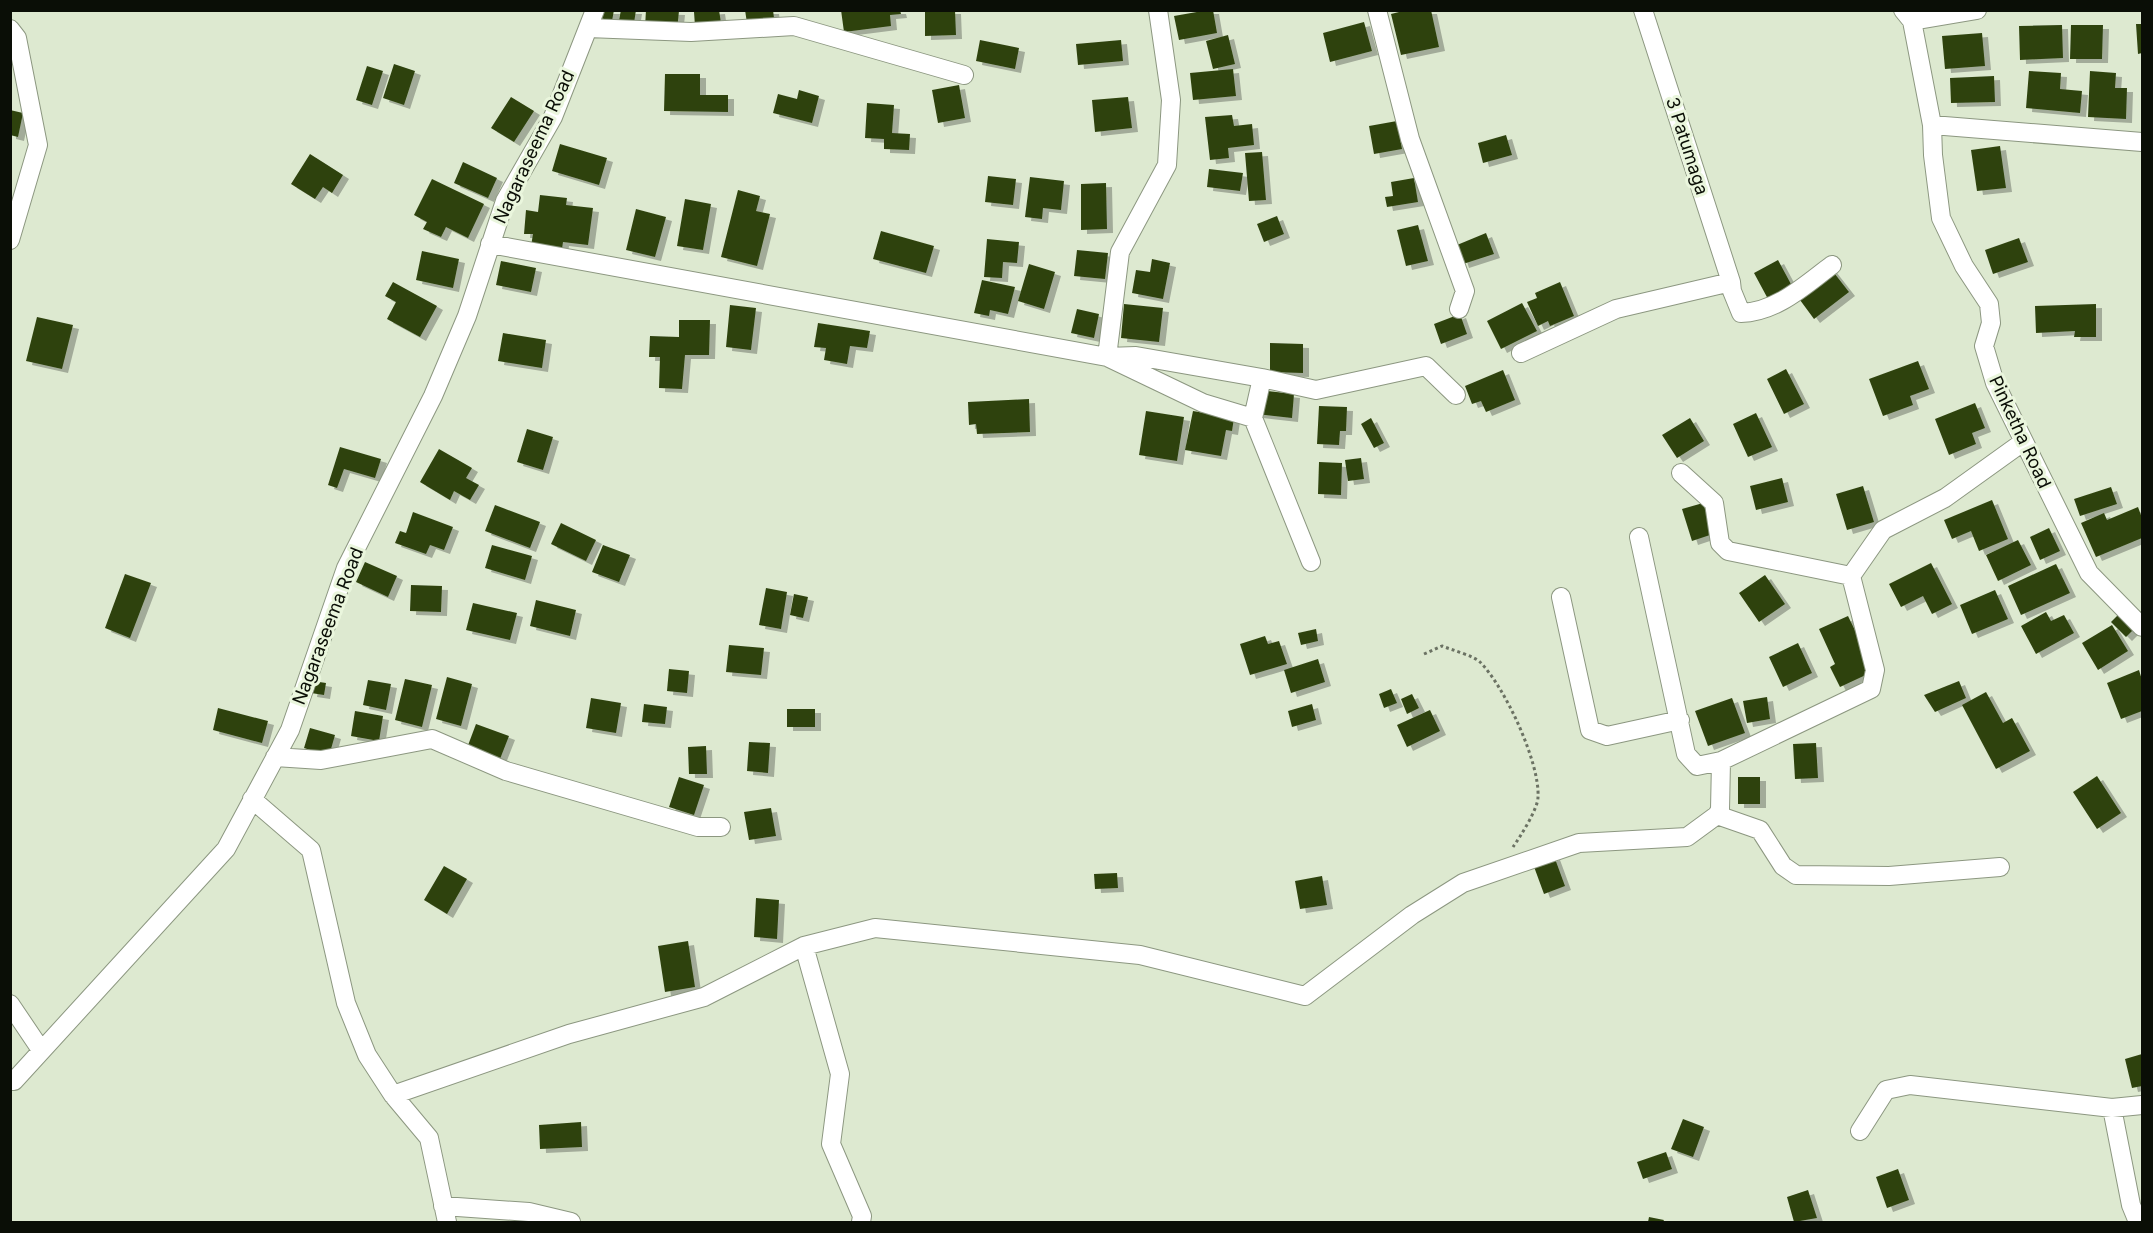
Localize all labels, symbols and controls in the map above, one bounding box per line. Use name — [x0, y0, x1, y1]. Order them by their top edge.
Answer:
street label: Nagaraseema Road — [489, 67, 578, 227]
street label: 3 Patumaga — [1662, 94, 1713, 197]
street label: Pinketha Road — [1985, 372, 2056, 491]
street label: Nagaraseema Road — [288, 544, 367, 707]

